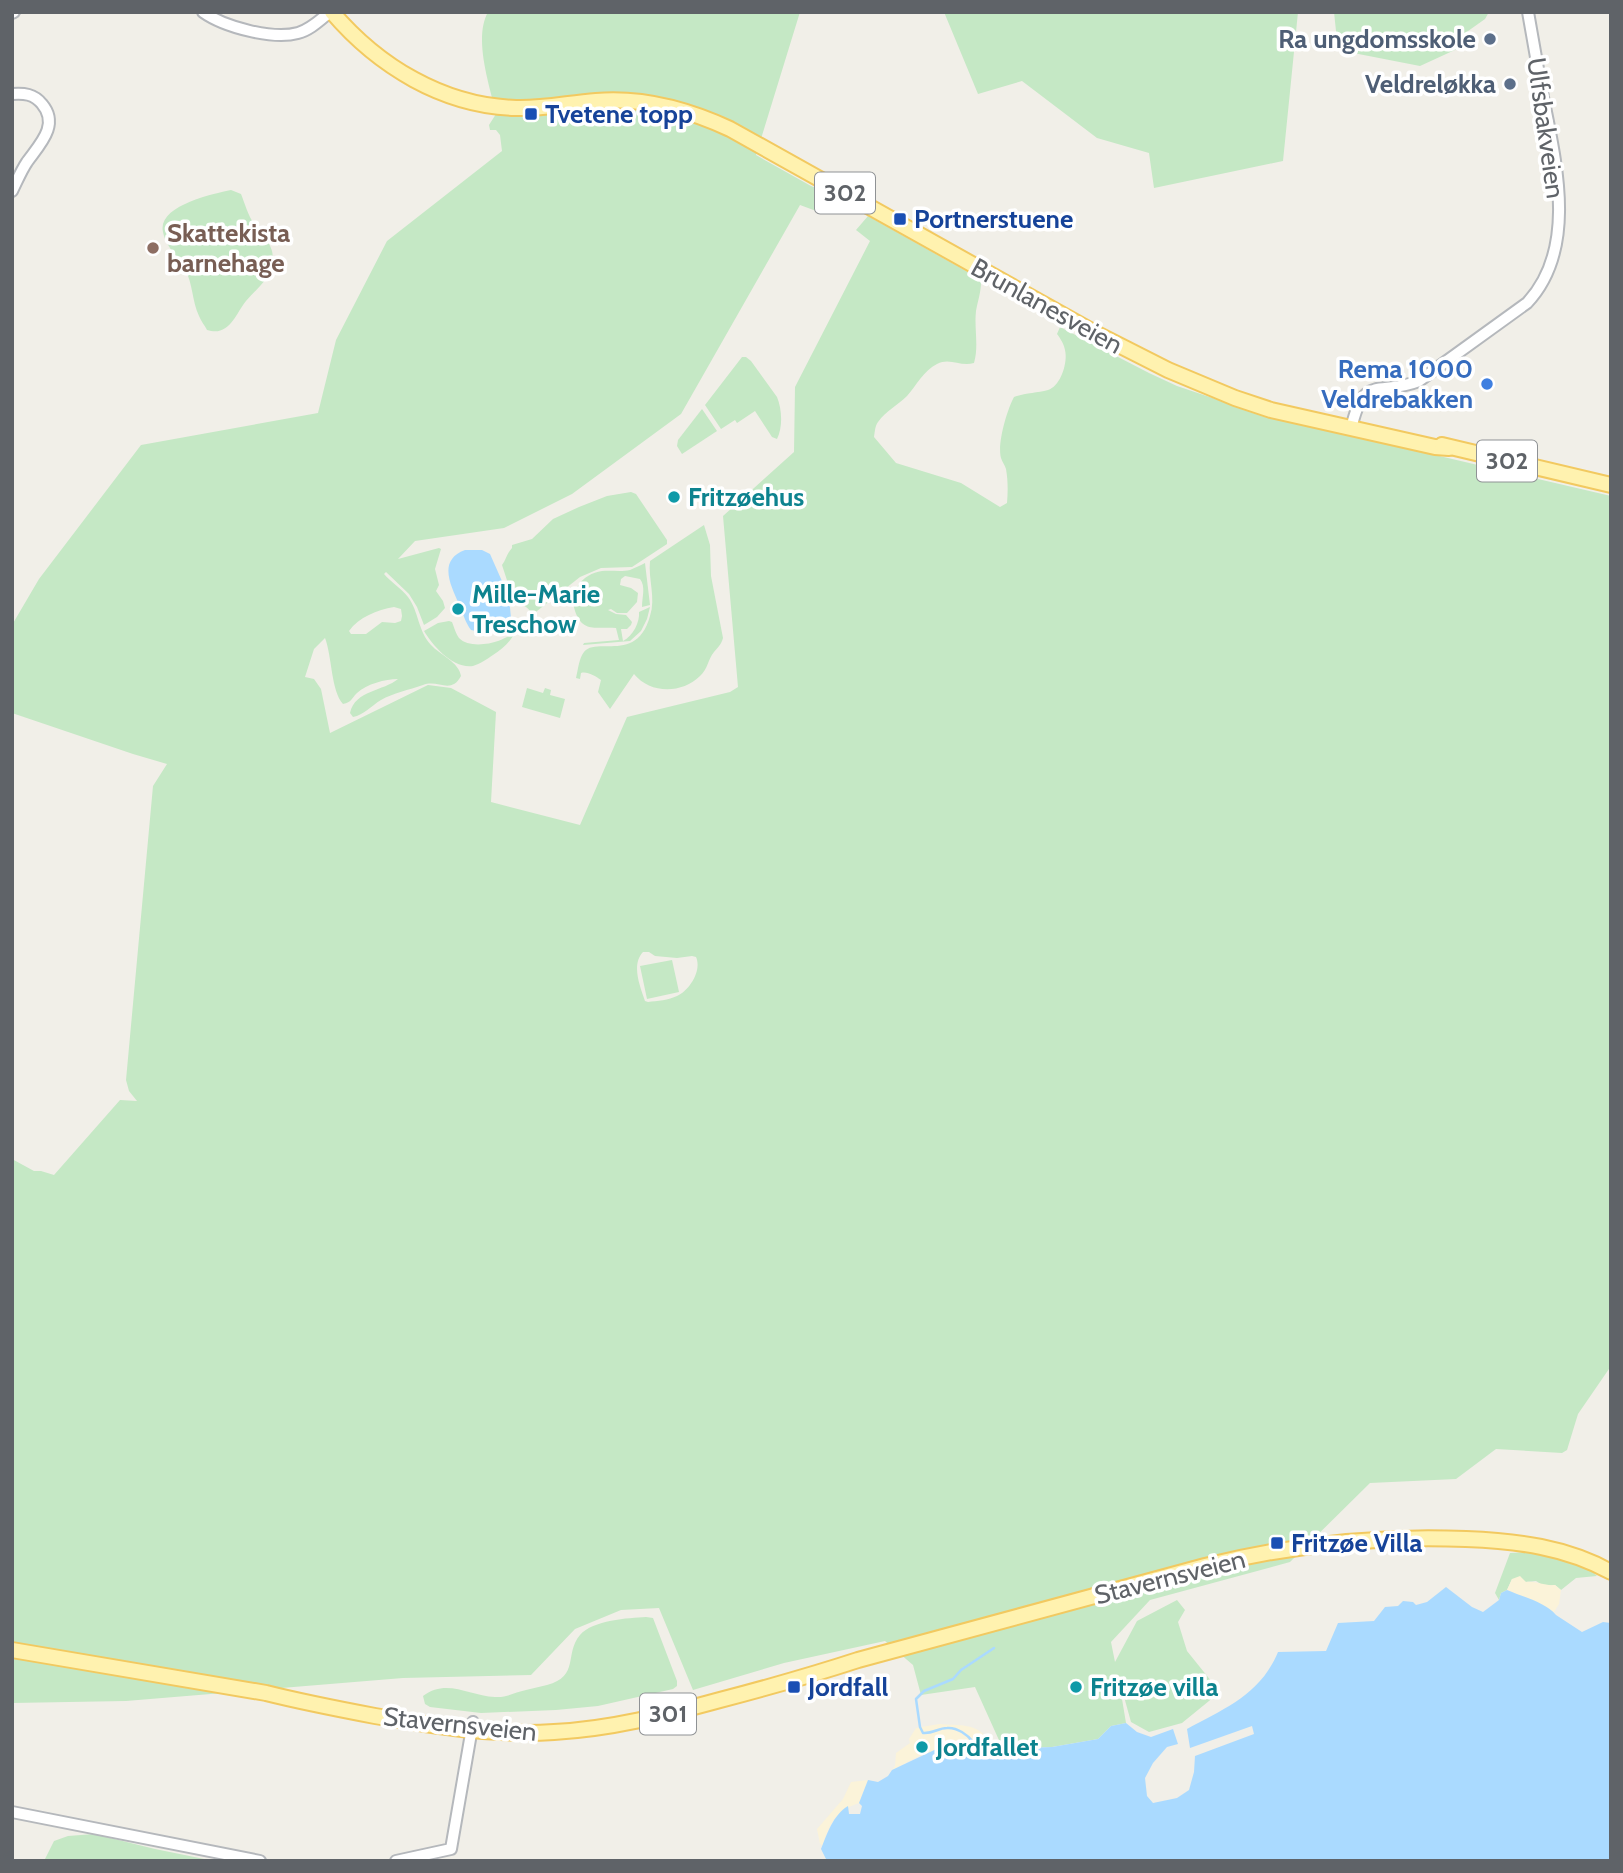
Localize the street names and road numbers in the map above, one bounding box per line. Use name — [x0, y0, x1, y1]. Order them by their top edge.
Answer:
street label: Ulfsbakveien — [1520, 56, 1572, 200]
road number: 302 — [815, 173, 875, 214]
street label: Brunlanesveien — [966, 251, 1128, 361]
road number: 302 — [1477, 440, 1537, 482]
street label: Stavernsveien — [1091, 1543, 1249, 1611]
road number: 301 — [640, 1694, 696, 1734]
street label: Stavernsveien — [382, 1700, 538, 1748]

